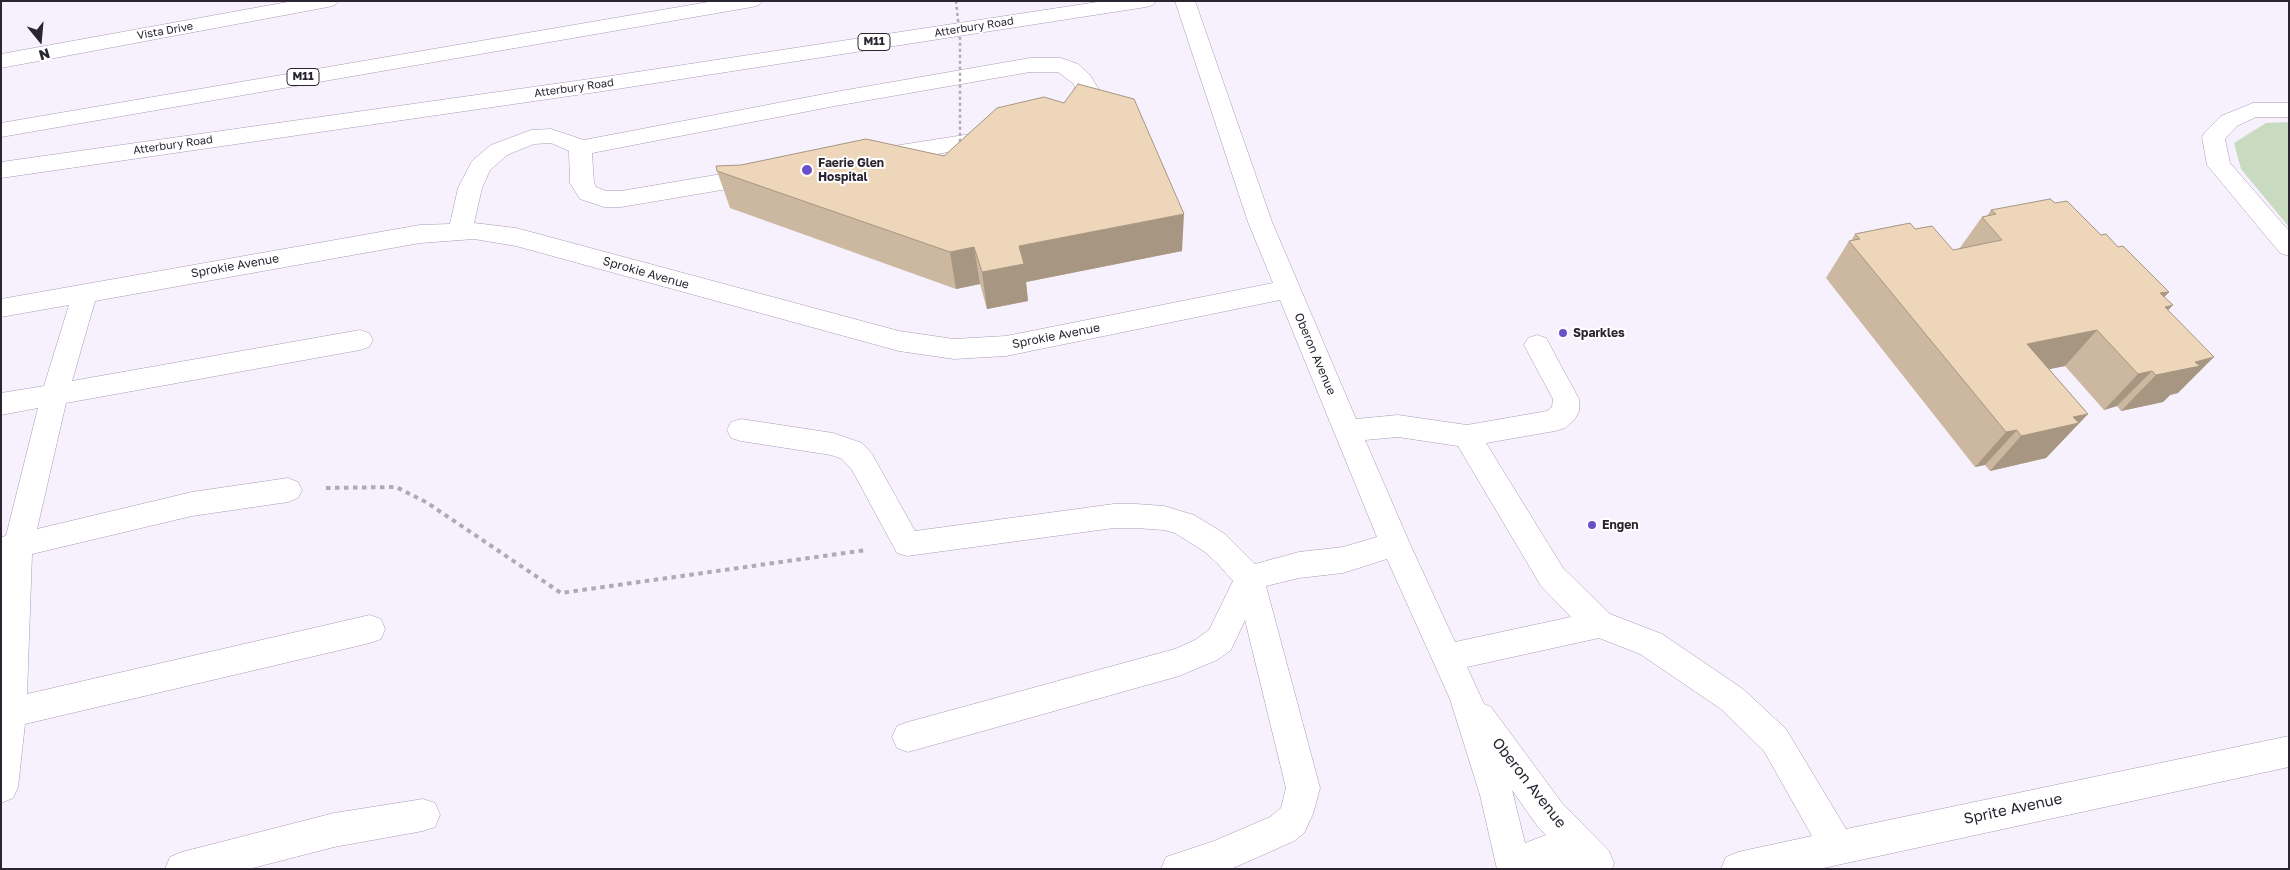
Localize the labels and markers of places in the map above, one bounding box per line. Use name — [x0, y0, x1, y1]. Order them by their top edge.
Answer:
place label: Faerie Glen Hospital — [818, 156, 884, 184]
marker: Faerie Glen Hospital — [800, 163, 814, 177]
place label: Sparkles — [1573, 326, 1625, 340]
marker: Sparkles — [1557, 327, 1569, 339]
place label: Engen — [1602, 518, 1638, 532]
marker: Engen — [1586, 519, 1598, 531]

